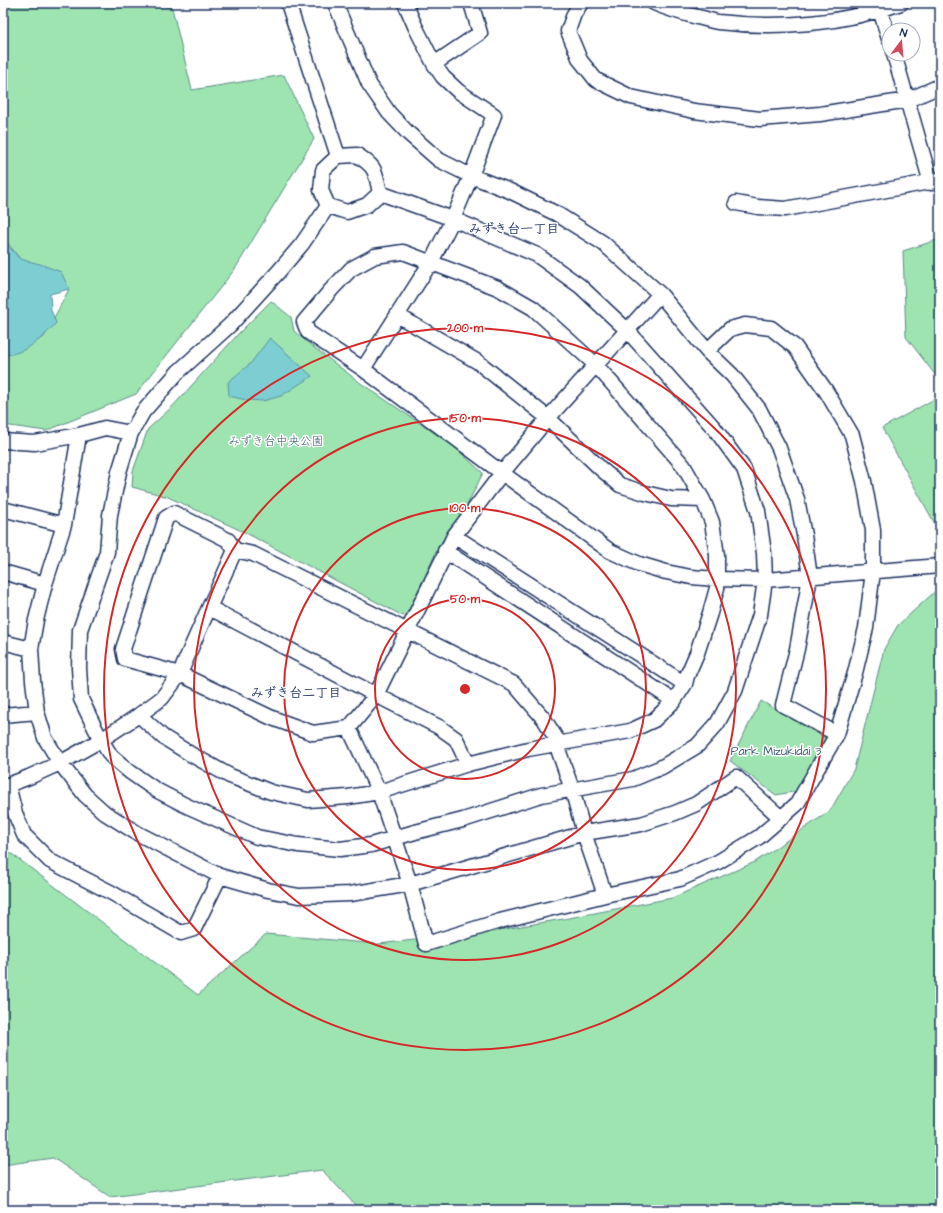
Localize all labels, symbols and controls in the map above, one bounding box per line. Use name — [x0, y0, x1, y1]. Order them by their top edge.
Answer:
north arrow — [881, 22, 921, 62]
text: N — [898, 25, 909, 41]
district label: みずき台一丁目 — [469, 220, 559, 238]
text: 200 m — [446, 320, 484, 337]
text: 150 m — [449, 410, 482, 427]
park label: みずき台中央公園 — [228, 433, 324, 450]
text: 100 m — [450, 500, 481, 517]
text: 50 m — [450, 591, 481, 608]
centre of rings — [458, 682, 472, 696]
district label: みずき台二丁目 — [251, 684, 341, 702]
park label: Park Mizukidai 3 — [731, 743, 821, 760]

